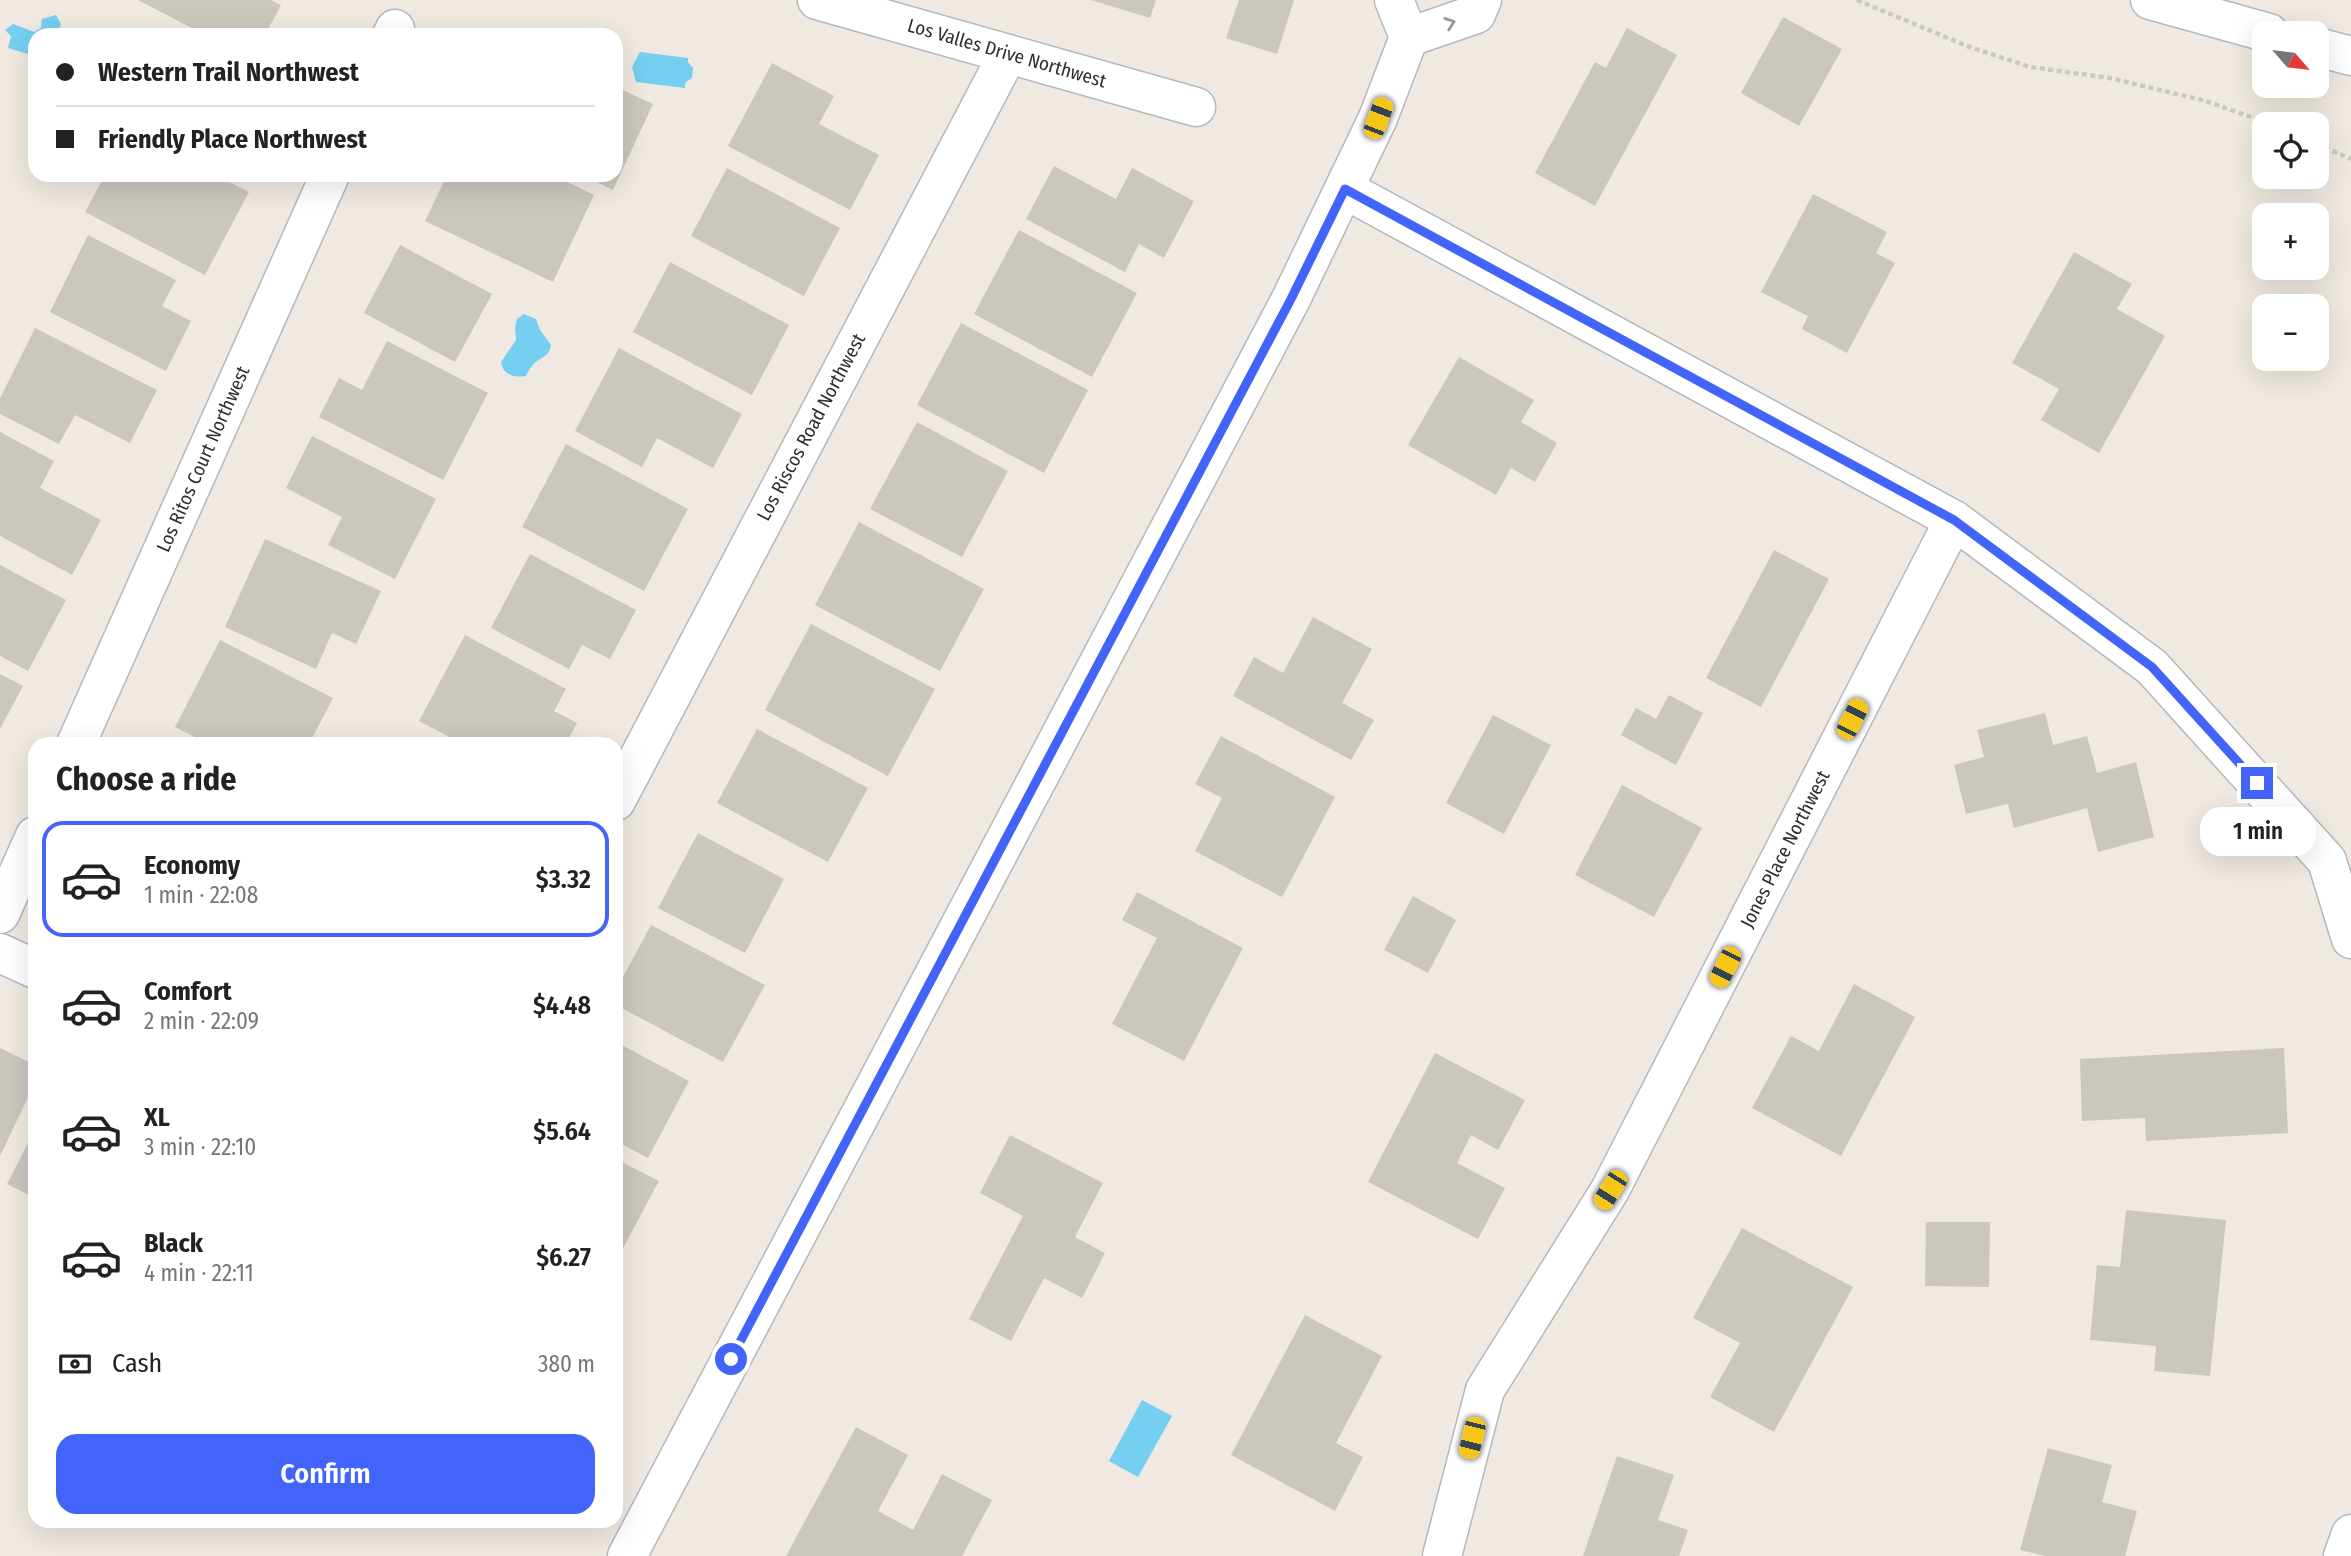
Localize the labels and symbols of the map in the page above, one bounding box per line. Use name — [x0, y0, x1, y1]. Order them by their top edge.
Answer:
street label: Los Valles Drive Northwest — [905, 14, 1110, 93]
one-way arrow — [1443, 17, 1455, 31]
north arrow — [2252, 21, 2329, 98]
car — [1361, 95, 1396, 141]
street label: Los Riscos Road Northwest — [752, 329, 870, 524]
street label: Los Ritos Court Northwest — [152, 362, 255, 556]
car — [1834, 696, 1871, 742]
street label: Jones Place Northwest — [1735, 766, 1835, 931]
route end — [2241, 767, 2273, 799]
callout: 1 min — [2199, 808, 2315, 856]
car — [1707, 944, 1744, 990]
car — [1590, 1167, 1631, 1213]
route start — [715, 1343, 747, 1375]
car — [1457, 1415, 1488, 1461]

